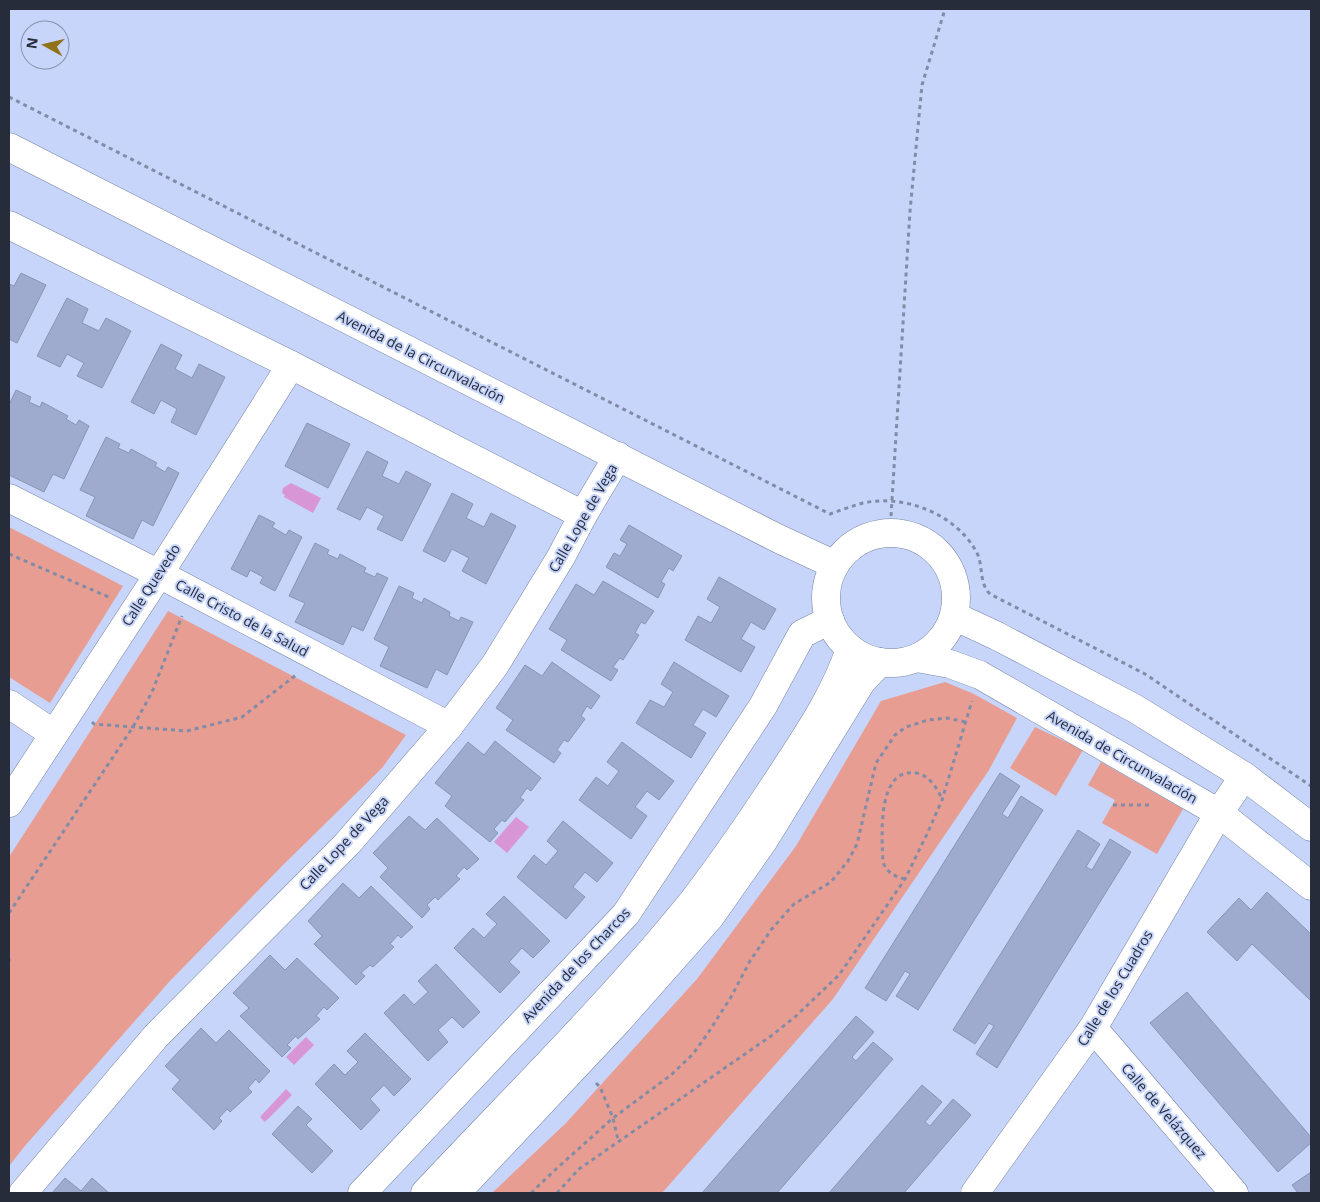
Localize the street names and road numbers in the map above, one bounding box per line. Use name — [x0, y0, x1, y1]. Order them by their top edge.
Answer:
street label: Avenida de la Circunvalación — [334, 306, 508, 407]
street label: Calle Lope de Vega — [544, 460, 621, 576]
street label: Calle Quevedo — [117, 540, 184, 629]
street label: Calle Cristo de la Salud — [172, 574, 312, 661]
street label: Avenida de Circunvalación — [1043, 706, 1201, 808]
street label: Calle Lope de Vega — [295, 791, 392, 894]
street label: Avenida de los Charcos — [517, 903, 634, 1026]
street label: Calle de los Cuadros — [1072, 926, 1157, 1049]
street label: Calle de Velázquez — [1118, 1059, 1211, 1163]

